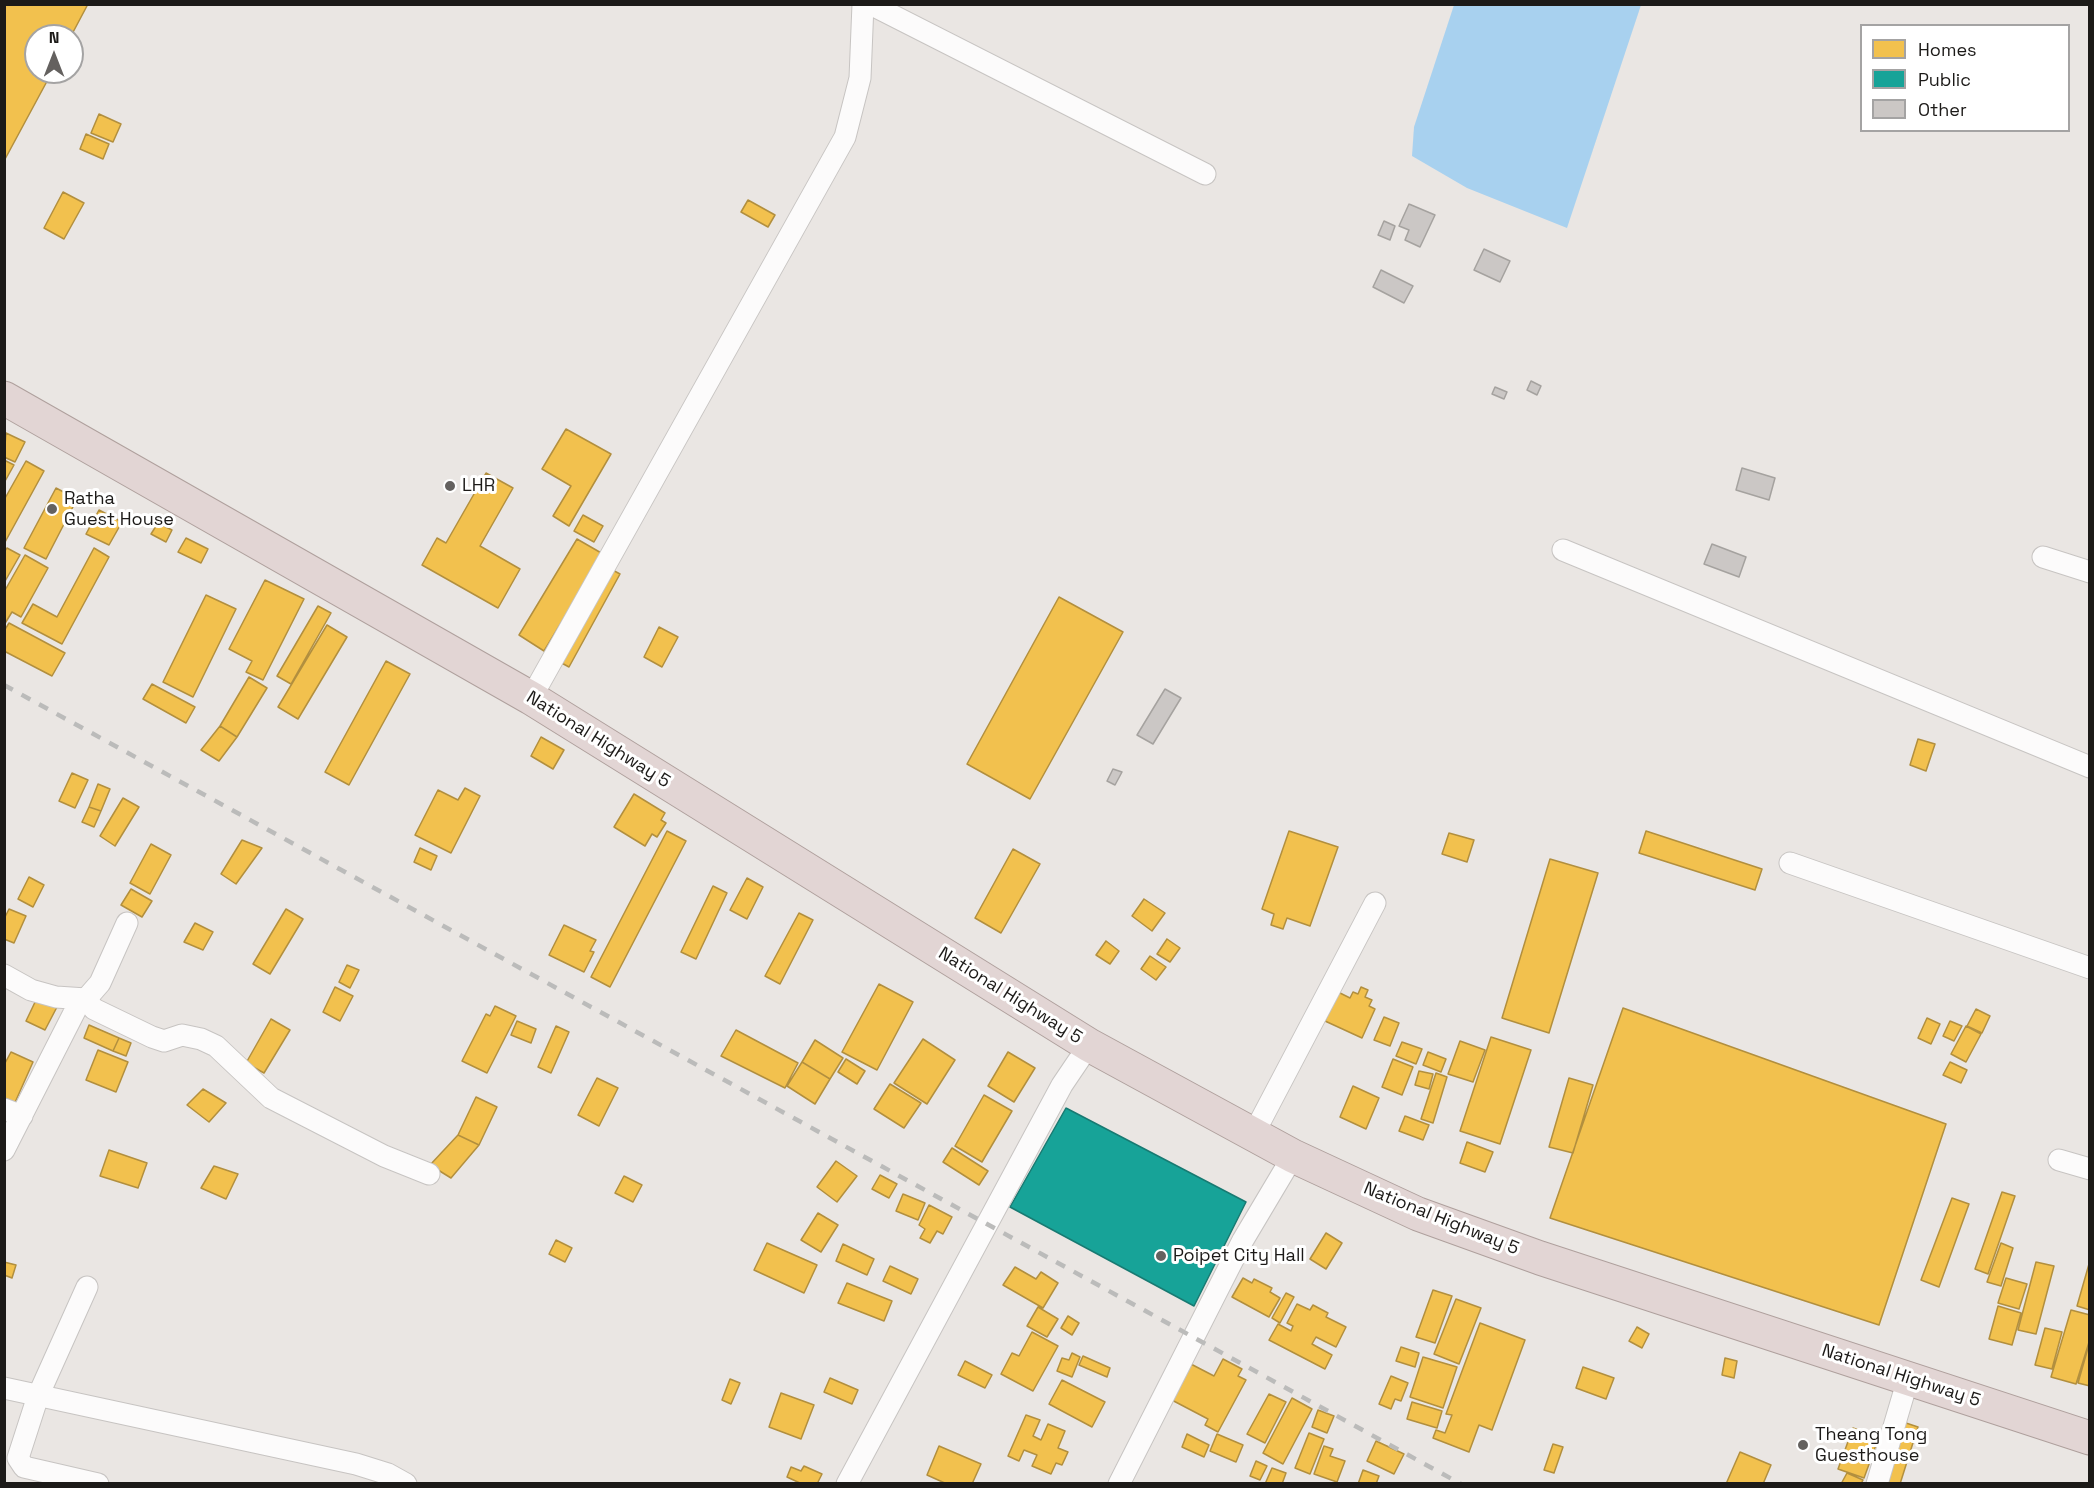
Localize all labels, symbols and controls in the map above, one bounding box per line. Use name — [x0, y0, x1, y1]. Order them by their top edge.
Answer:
north arrow — [24, 24, 84, 84]
legend — [1860, 24, 2070, 132]
text: N — [49, 27, 59, 48]
text: Homes — [1918, 38, 1977, 61]
text: Public — [1918, 68, 1971, 91]
text: Other — [1918, 98, 1967, 121]
place label: LHR — [462, 475, 495, 497]
marker: LHR — [443, 479, 457, 493]
place label: Ratha Guest House — [64, 488, 174, 530]
marker: Ratha Guest House — [45, 502, 59, 516]
street label: National Highway 5 — [522, 687, 674, 793]
street label: National Highway 5 — [934, 943, 1086, 1049]
street label: National Highway 5 — [1360, 1178, 1522, 1260]
place label: Poipet City Hall — [1173, 1245, 1305, 1267]
marker: Poipet City Hall — [1154, 1249, 1168, 1263]
street label: National Highway 5 — [1819, 1340, 1983, 1412]
place label: Theang Tong Guesthouse — [1815, 1424, 1927, 1466]
marker: Theang Tong Guesthouse — [1796, 1438, 1810, 1452]

